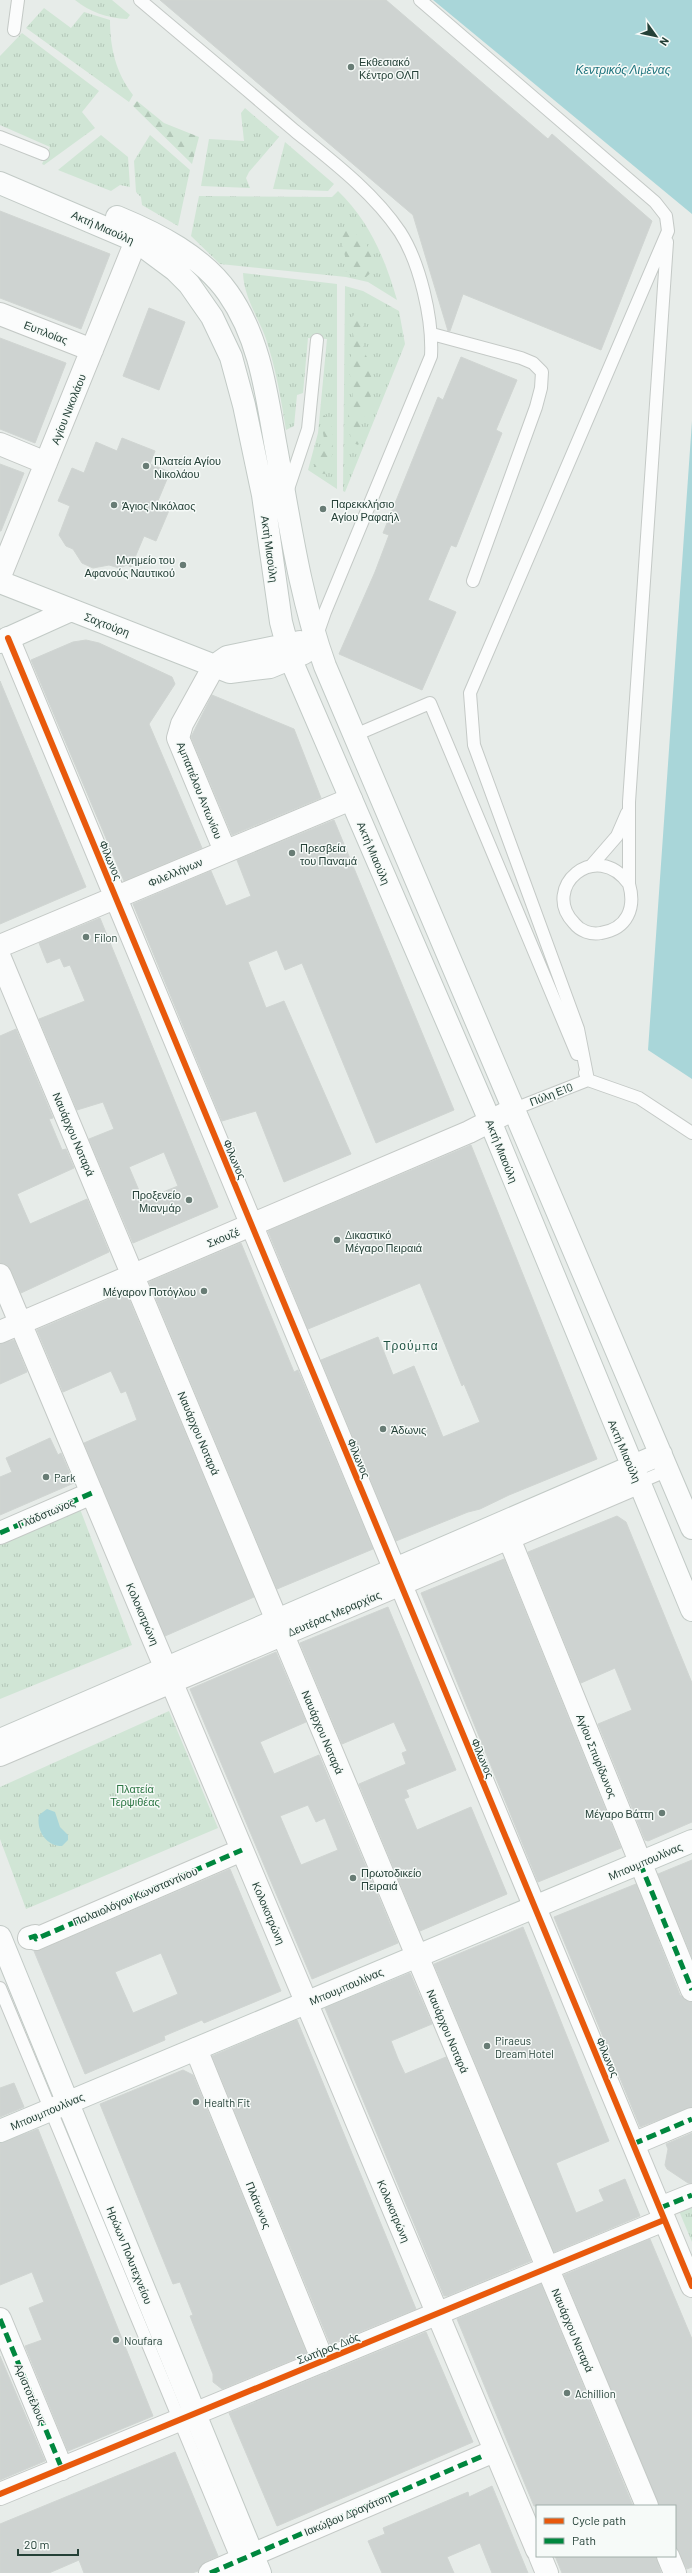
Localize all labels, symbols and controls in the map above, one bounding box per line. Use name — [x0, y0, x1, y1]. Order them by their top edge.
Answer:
north arrow — [636, 16, 676, 56]
text: N — [657, 35, 672, 48]
place label: Εκθεσιακό Κέντρο ΟΛΠ — [359, 55, 419, 81]
marker: Εκθεσιακό Κέντρο ΟΛΠ — [346, 62, 356, 72]
water label: Κεντρικός Λιμένας — [576, 62, 671, 77]
street label: Ακτή Μιαούλη — [70, 207, 136, 247]
street label: Ευπλοίας — [22, 318, 70, 346]
street label: Αγίου Νικολάου — [48, 372, 88, 446]
place label: Πλατεία Αγίου Νικολάου — [154, 454, 221, 480]
marker: Πλατεία Αγίου Νικολάου — [141, 461, 151, 471]
place label: Παρεκκλήσιο Αγίου Ραφαήλ — [331, 497, 400, 523]
place label: Άγιος Νικόλαος — [122, 499, 195, 512]
marker: Άγιος Νικόλαος — [109, 500, 119, 510]
marker: Παρεκκλήσιο Αγίου Ραφαήλ — [318, 504, 328, 514]
street label: Ακτή Μιαούλη — [259, 515, 281, 583]
place label: Μνημείο του Αφανούς Ναυτικού — [84, 553, 175, 579]
marker: Μνημείο του Αφανούς Ναυτικού — [178, 560, 188, 570]
street label: Σαχτούρη — [82, 609, 132, 639]
street label: Αμπατιέλου Αντωνίου — [175, 740, 225, 840]
street label: Ακτή Μιαούλη — [355, 820, 393, 886]
street label: Φίλωνος — [97, 838, 125, 882]
place label: Πρεσβεία του Παναμά — [300, 841, 358, 867]
marker: Πρεσβεία του Παναμά — [287, 848, 297, 858]
street label: Φιλελλήνων — [146, 854, 205, 889]
place label: Filon — [94, 931, 118, 944]
marker: Filon — [81, 932, 91, 942]
street label: Πύλη Ε10 — [528, 1080, 574, 1108]
street label: Ναυάρχου Νοταρά — [50, 1090, 98, 1178]
street label: Ακτή Μιαούλη — [483, 1117, 521, 1185]
street label: Φίλωνος — [221, 1137, 249, 1181]
place label: Προξενείο Μιανμάρ — [132, 1188, 181, 1214]
marker: Προξενείο Μιανμάρ — [184, 1195, 194, 1205]
street label: Σκουζέ — [205, 1224, 241, 1250]
place label: Δικαστικό Μέγαρο Πειραιά — [345, 1228, 423, 1254]
marker: Δικαστικό Μέγαρο Πειραιά — [332, 1235, 342, 1245]
place label: Μέγαρον Ποτόγλου — [103, 1285, 196, 1298]
marker: Μέγαρον Ποτόγλου — [199, 1286, 209, 1296]
district label: Τρούμπα — [383, 1338, 439, 1353]
street label: Ναυάρχου Νοταρά — [175, 1389, 223, 1477]
street label: Ακτή Μιαούλη — [606, 1418, 644, 1484]
place label: Άδωνις — [391, 1423, 426, 1436]
marker: Άδωνις — [378, 1424, 388, 1434]
street label: Φίλωνος — [345, 1436, 373, 1480]
place label: Park — [54, 1471, 76, 1484]
marker: Park — [41, 1472, 51, 1482]
street label: Γλάδστωνος — [16, 1495, 76, 1531]
street label: Κολοκοτρώνη — [124, 1581, 162, 1647]
street label: Δευτέρας Μεραρχίας — [285, 1587, 383, 1639]
street label: Ναυάρχου Νοταρά — [299, 1688, 347, 1776]
street label: Αγίου Σπυρίδωνος — [574, 1712, 620, 1800]
street label: Φίλωνος — [469, 1736, 497, 1780]
park label: Πλατεία Τερψιθέας — [110, 1782, 160, 1808]
place label: Μέγαρο Βάττη — [585, 1807, 654, 1820]
marker: Μέγαρο Βάττη — [657, 1808, 667, 1818]
street label: Μπουμπουλίνας — [606, 1840, 684, 1882]
street label: Παλαιολόγου Κωνσταντίνου — [71, 1864, 199, 1928]
place label: Πρωτοδικείο Πειραιά — [361, 1866, 421, 1892]
marker: Πρωτοδικείο Πειραιά — [348, 1873, 358, 1883]
street label: Κολοκοτρώνη — [250, 1880, 288, 1946]
street label: Μπουμπουλίνας — [307, 1965, 385, 2007]
street label: Ναυάρχου Νοταρά — [424, 1987, 472, 2075]
place label: Piraeus Dream Hotel — [495, 2034, 554, 2060]
street label: Φίλωνος — [594, 2035, 622, 2079]
marker: Piraeus Dream Hotel — [482, 2041, 492, 2051]
street label: Μπουμπουλίνας — [8, 2090, 86, 2132]
place label: Health Fit — [204, 2096, 250, 2109]
marker: Health Fit — [191, 2097, 201, 2107]
street label: Κολοκοτρώνη — [375, 2178, 413, 2244]
street label: Πλάτωνος — [244, 2180, 274, 2230]
street label: Ηρώων Πολυτεχνείου — [104, 2204, 156, 2306]
street label: Ναυάρχου Νοταρά — [549, 2286, 597, 2374]
street label: Σωτήρος Διός — [295, 2330, 361, 2366]
place label: Noufara — [124, 2334, 162, 2347]
marker: Noufara — [111, 2335, 121, 2345]
street label: Αριστοτέλους — [12, 2362, 50, 2426]
place label: Achillion — [575, 2387, 616, 2400]
marker: Achillion — [562, 2388, 572, 2398]
street label: Ιακώβου Δραγάτση — [302, 2490, 392, 2538]
legend — [536, 2505, 676, 2557]
text: Cycle path — [572, 2513, 626, 2527]
scale bar — [18, 2531, 78, 2557]
text: Path — [572, 2533, 596, 2547]
text: 20 m — [24, 2537, 50, 2551]

